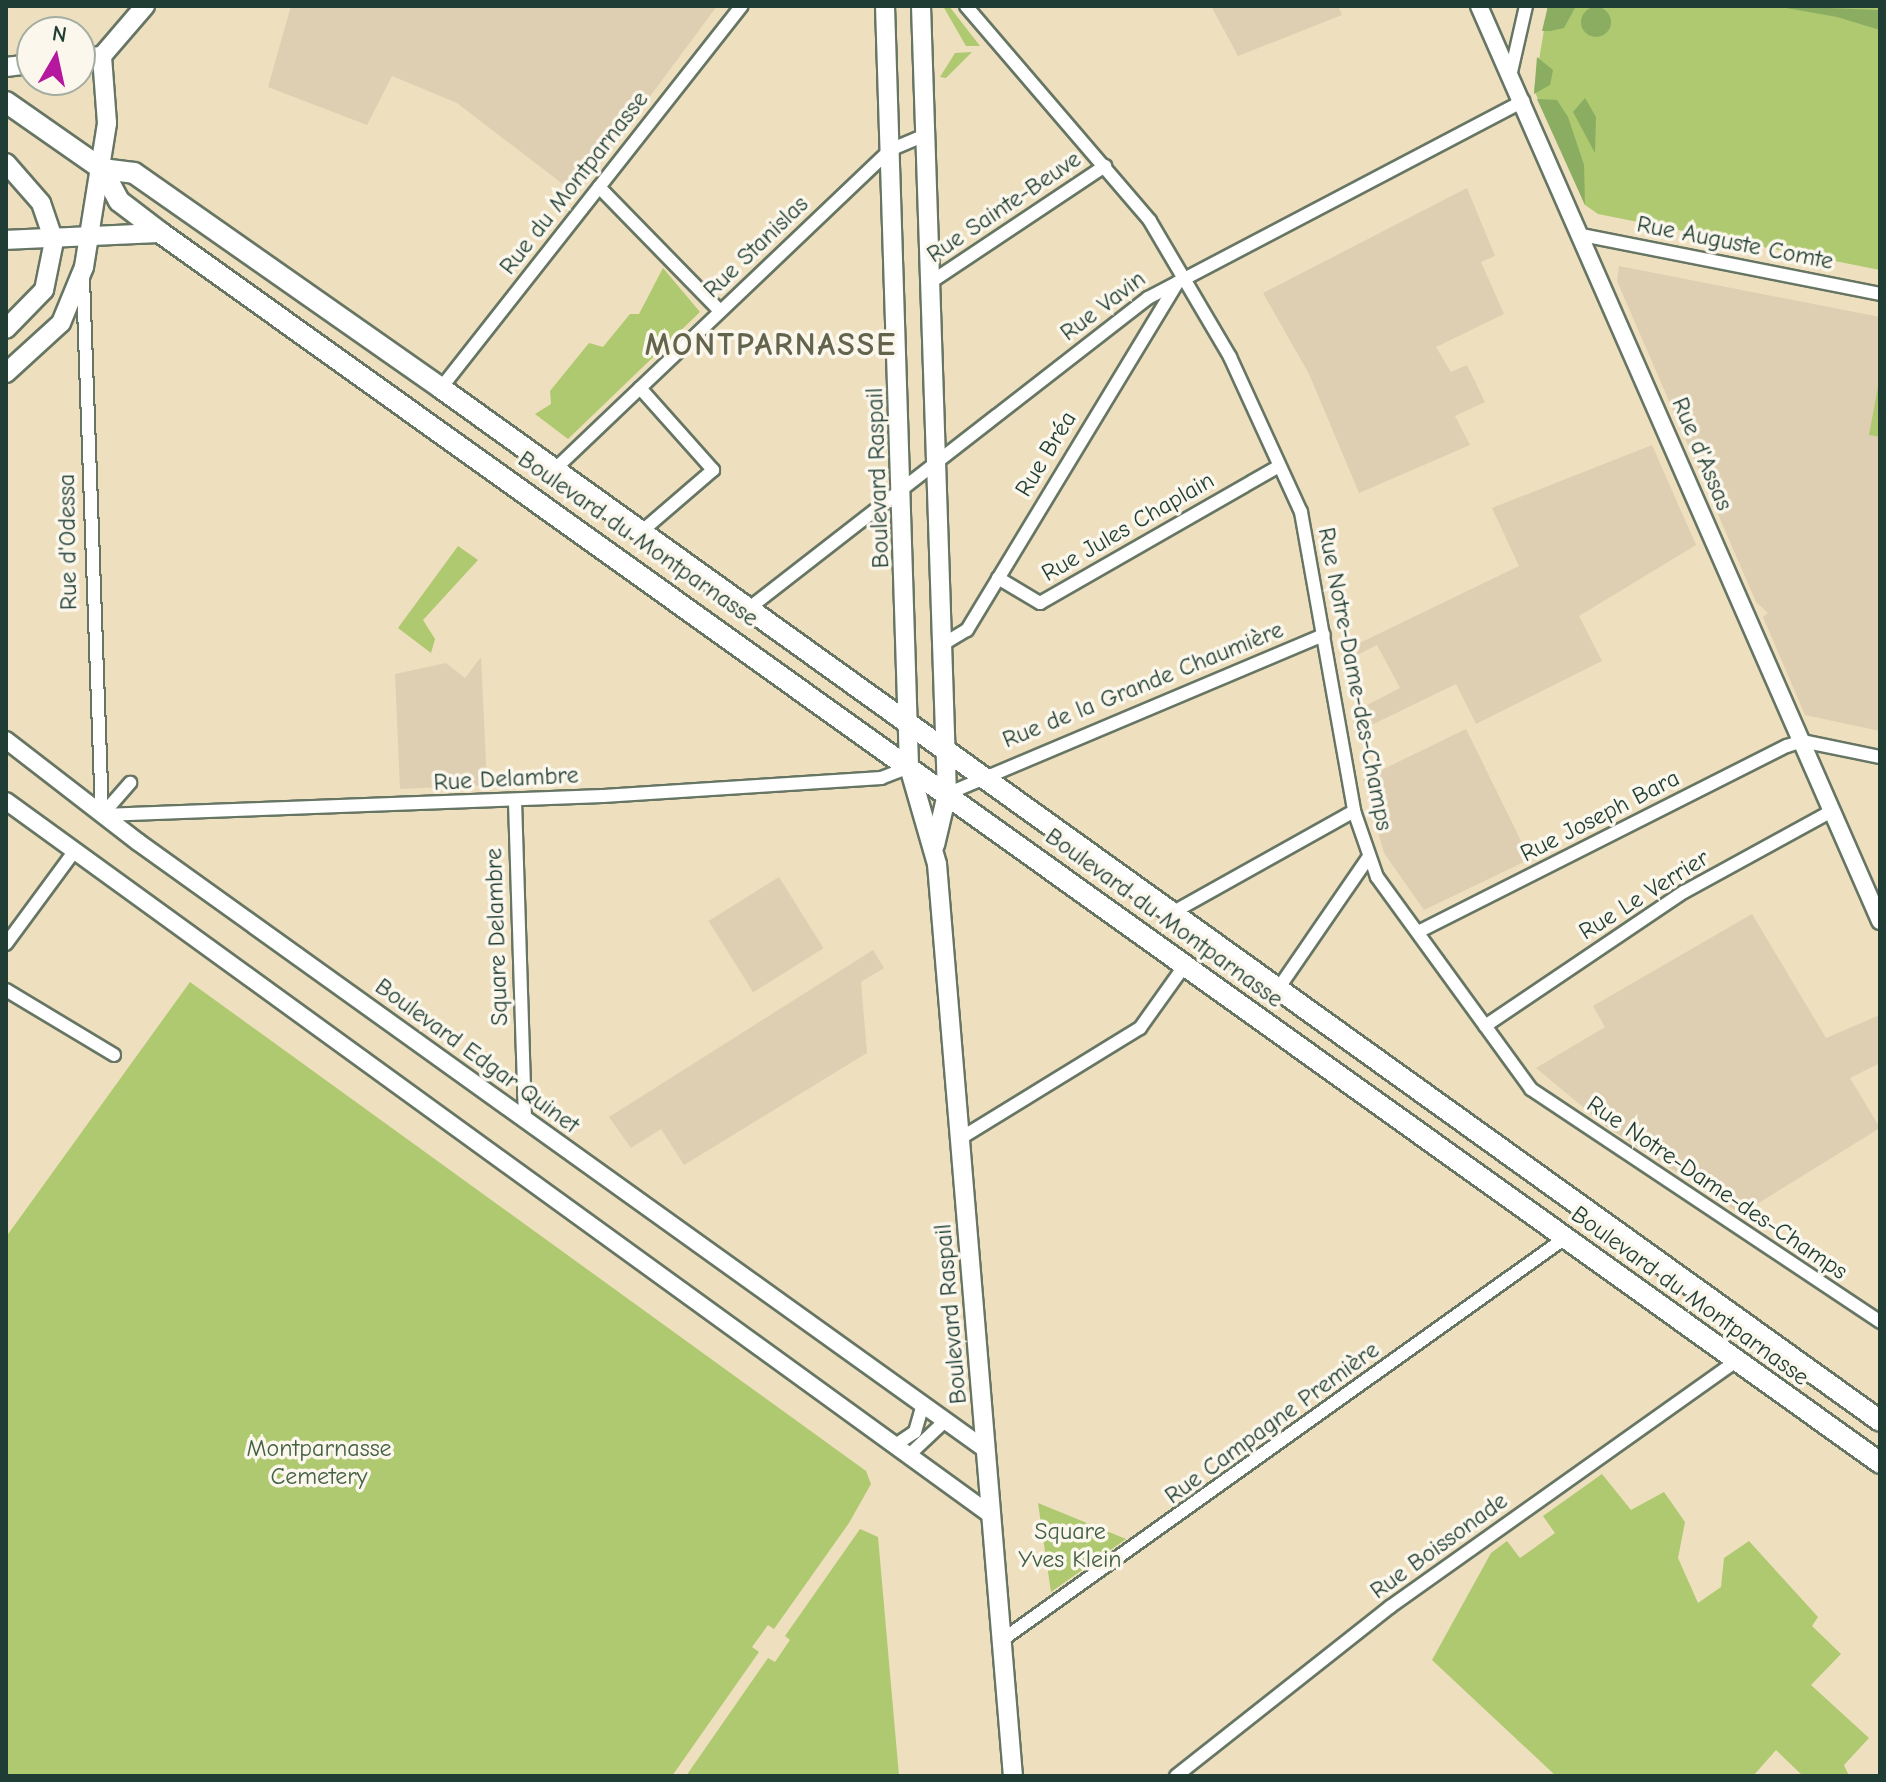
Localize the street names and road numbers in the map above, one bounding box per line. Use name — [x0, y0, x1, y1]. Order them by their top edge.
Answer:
street label: Rue du Montparnasse — [493, 86, 655, 280]
street label: Rue Sainte-Beuve — [922, 145, 1086, 269]
street label: Rue Stanislas — [698, 190, 814, 304]
street label: Rue Auguste Comte — [1634, 210, 1836, 276]
street label: Rue Vavin — [1055, 265, 1151, 347]
street label: Boulevard Raspail — [860, 387, 896, 569]
street label: Rue d'Assas — [1665, 393, 1739, 515]
street label: Rue Bréa — [1009, 406, 1083, 502]
street label: Boulevard du Montparnasse — [512, 445, 764, 633]
street label: Rue Jules Chaplain — [1037, 466, 1219, 588]
street label: Rue d'Odessa — [52, 474, 84, 610]
street label: Rue Notre-Dame-des-Champs — [1311, 525, 1399, 833]
street label: Rue de la Grande Chaumière — [998, 615, 1288, 755]
street label: Rue Delambre — [433, 761, 579, 797]
street label: Rue Joseph Bara — [1516, 764, 1684, 868]
street label: Boulevard du Montparnasse — [1040, 822, 1288, 1014]
street label: Rue Le Verrier — [1574, 844, 1714, 946]
street label: Square Delambre — [480, 848, 514, 1026]
street label: Boulevard Edgar Quinet — [369, 972, 585, 1140]
street label: Rue Notre-Dame-des-Champs — [1581, 1090, 1853, 1286]
street label: Boulevard du Montparnasse — [1566, 1200, 1814, 1392]
street label: Boulevard Raspail — [929, 1223, 973, 1405]
street label: Rue Campagne Première — [1159, 1336, 1385, 1510]
street label: Rue Boissonade — [1365, 1487, 1513, 1605]

